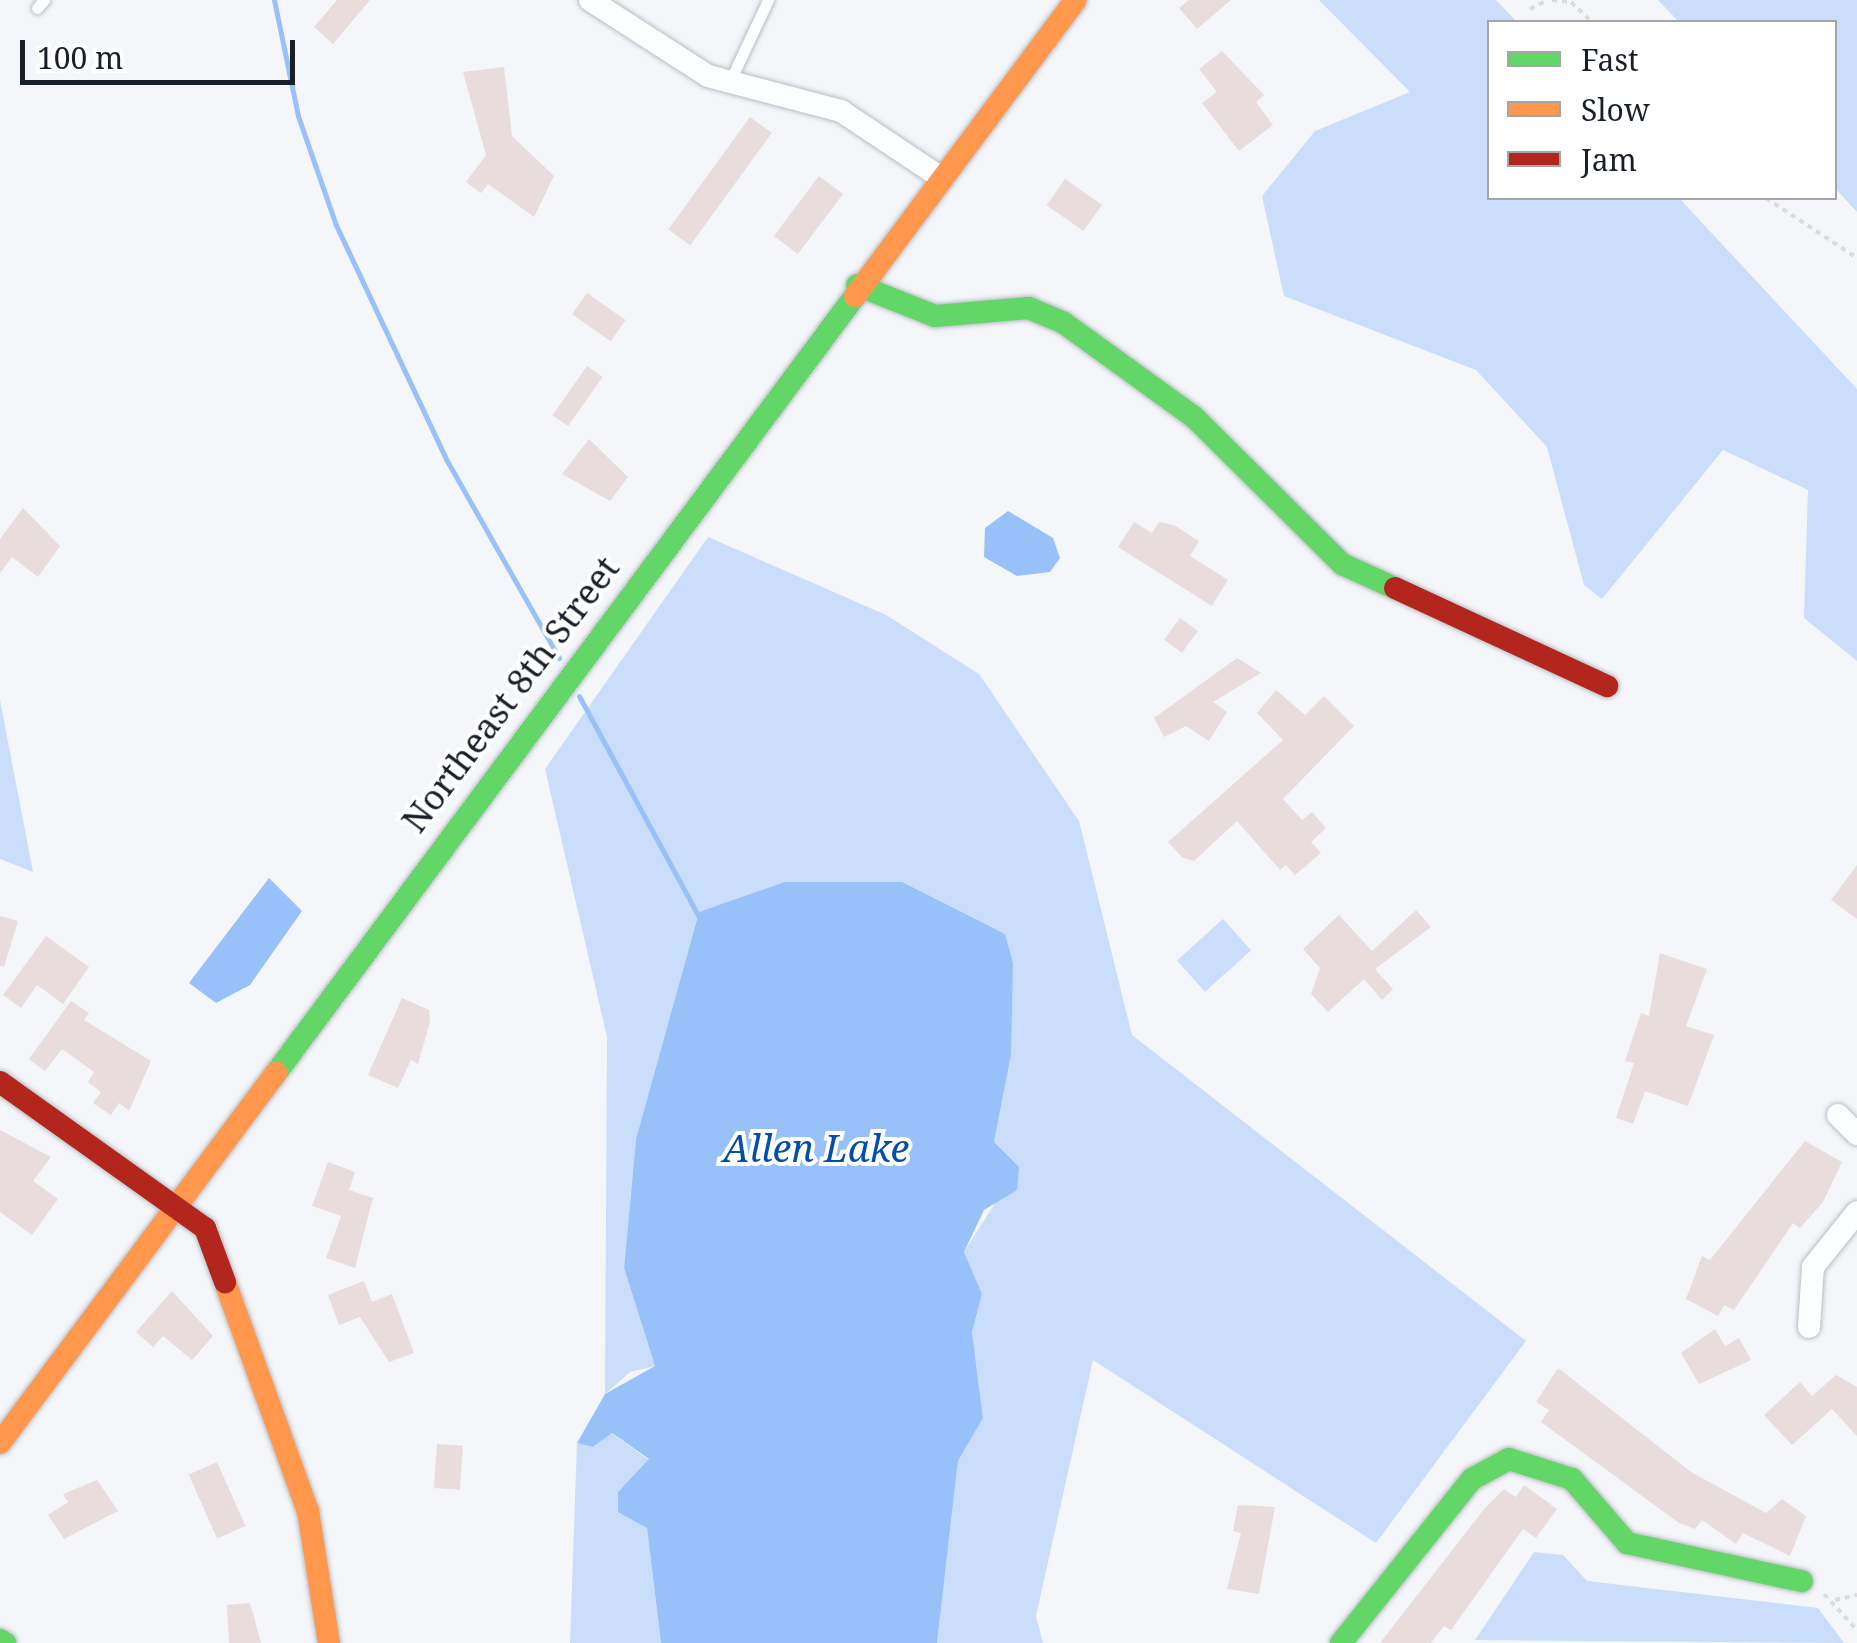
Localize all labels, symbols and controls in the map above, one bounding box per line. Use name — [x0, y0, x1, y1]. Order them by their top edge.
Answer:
scale bar — [25, 20, 300, 82]
legend — [1487, 20, 1837, 200]
text: 100 m — [37, 37, 123, 78]
text: Fast — [1581, 39, 1638, 80]
text: Slow — [1581, 89, 1650, 130]
text: Jam — [1581, 139, 1637, 180]
street label: Northeast 8th Street — [393, 548, 627, 840]
water label: Allen Lake — [723, 1125, 909, 1171]

